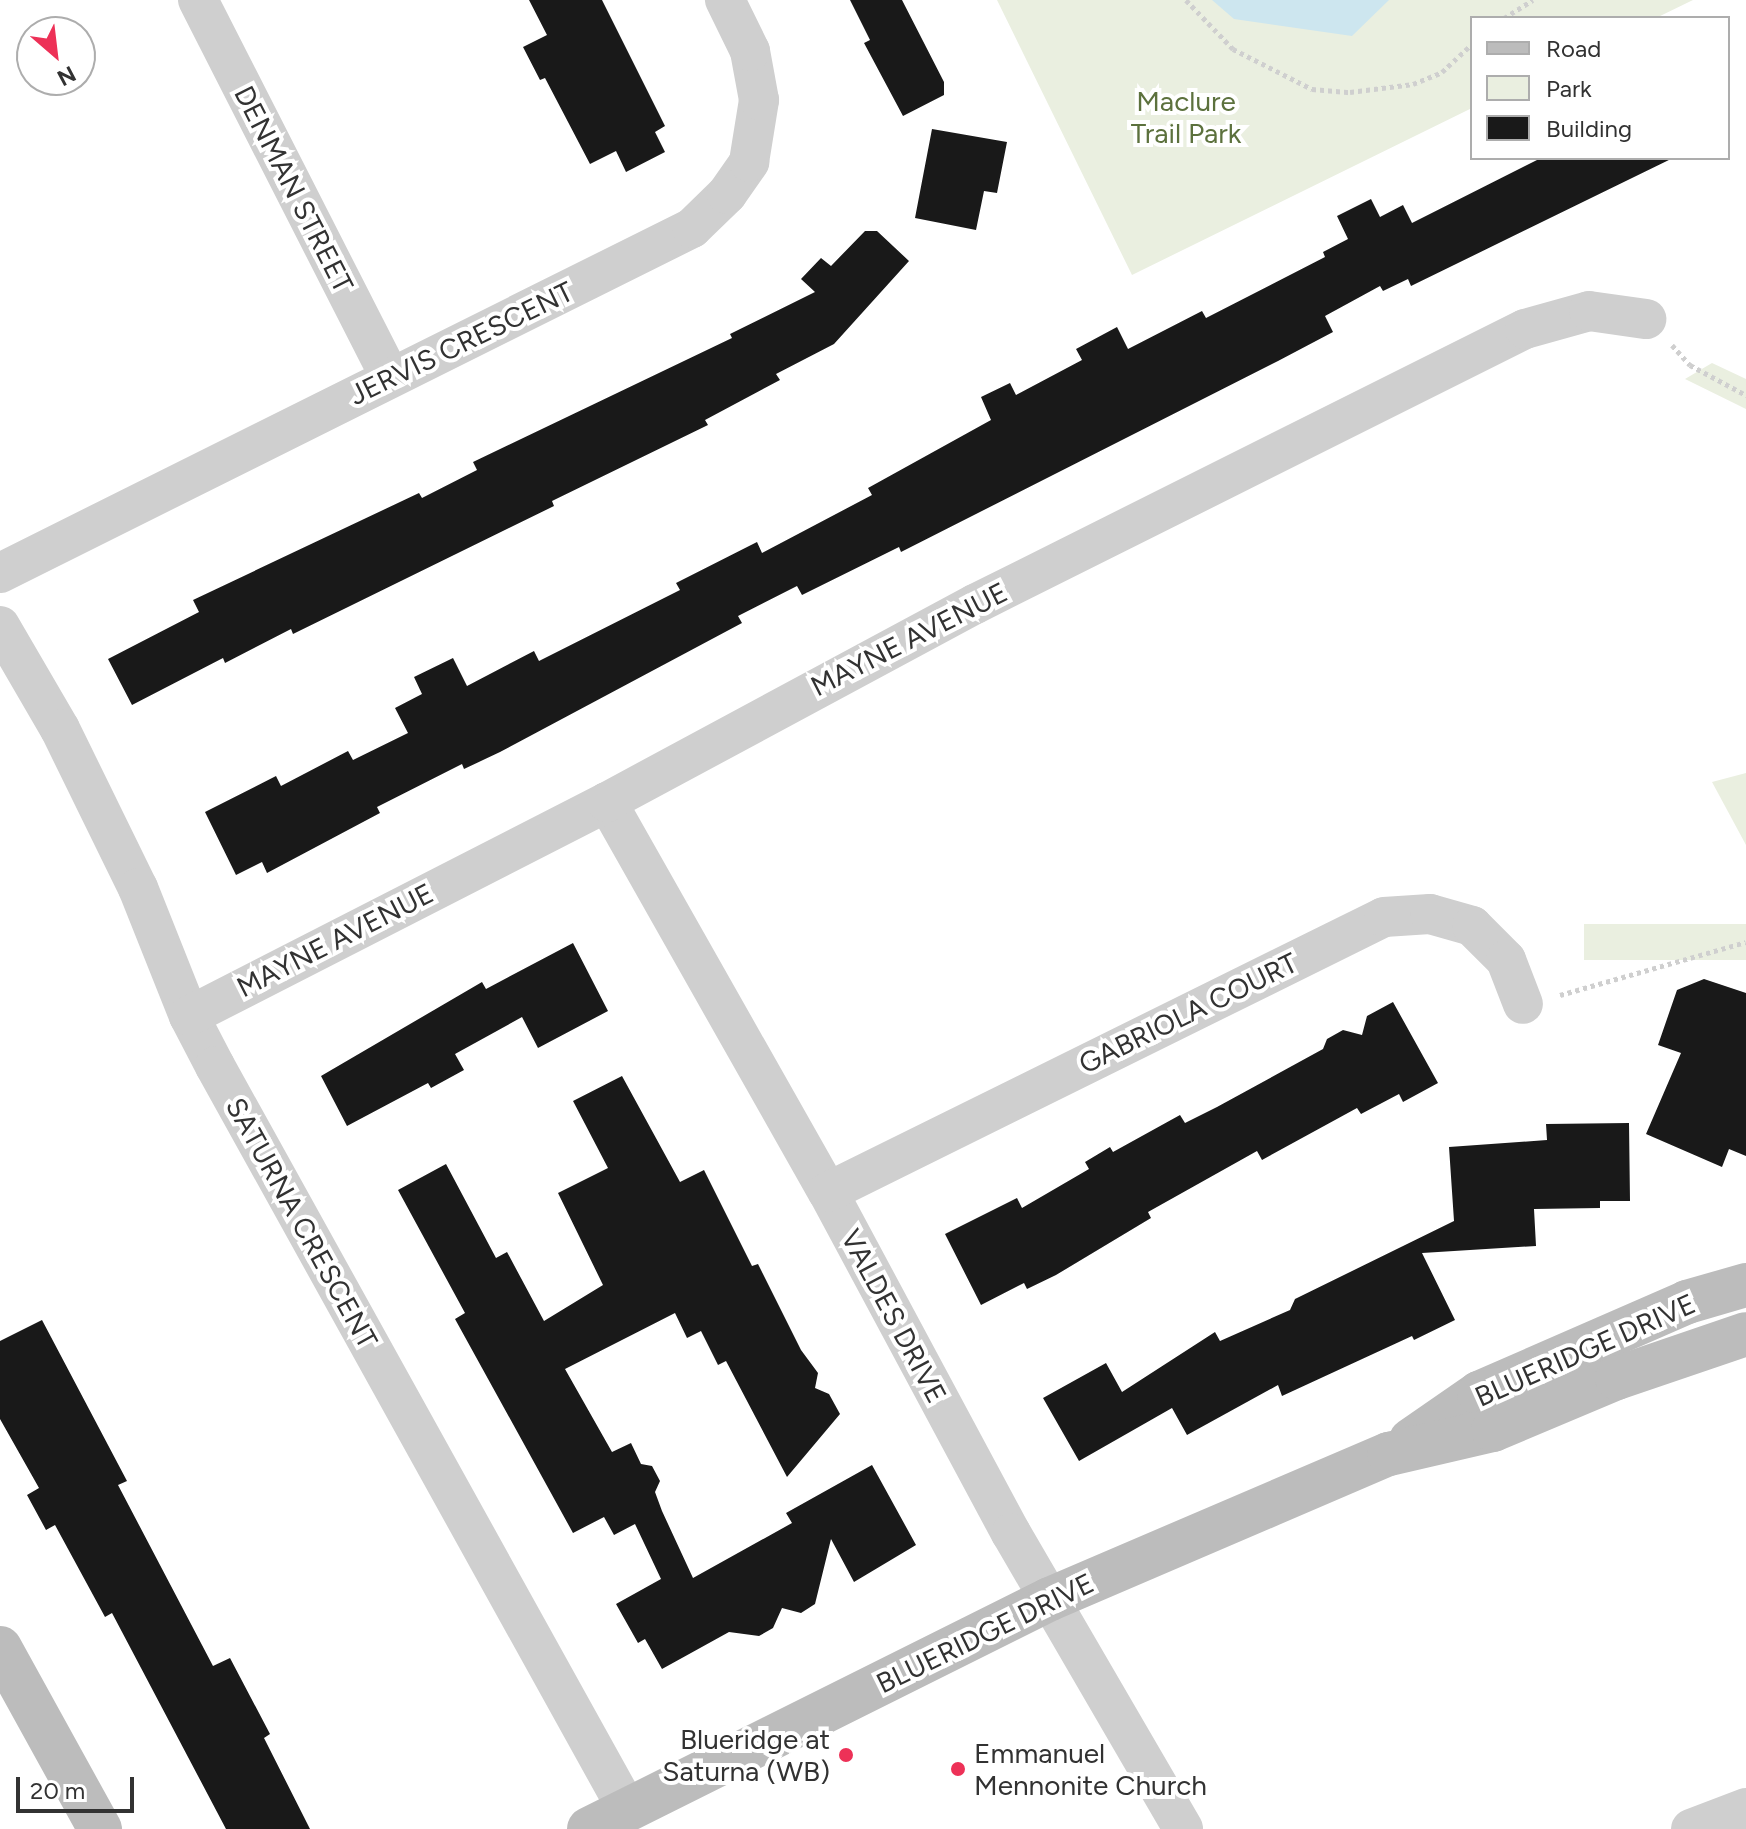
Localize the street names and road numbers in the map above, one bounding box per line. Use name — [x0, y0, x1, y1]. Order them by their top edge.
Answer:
street label: DENMAN STREET — [227, 80, 361, 298]
street label: JERVIS CRESCENT — [344, 274, 578, 412]
street label: MAYNE AVENUE — [805, 575, 1013, 703]
street label: MAYNE AVENUE — [231, 876, 439, 1004]
street label: GABRIOLA COURT — [1073, 946, 1303, 1080]
street label: SATURNA CRESCENT — [219, 1092, 385, 1354]
street label: VALDES DRIVE — [834, 1223, 954, 1409]
street label: BLUERIDGE DRIVE — [1470, 1286, 1700, 1414]
street label: BLUERIDGE DRIVE — [871, 1566, 1099, 1700]

